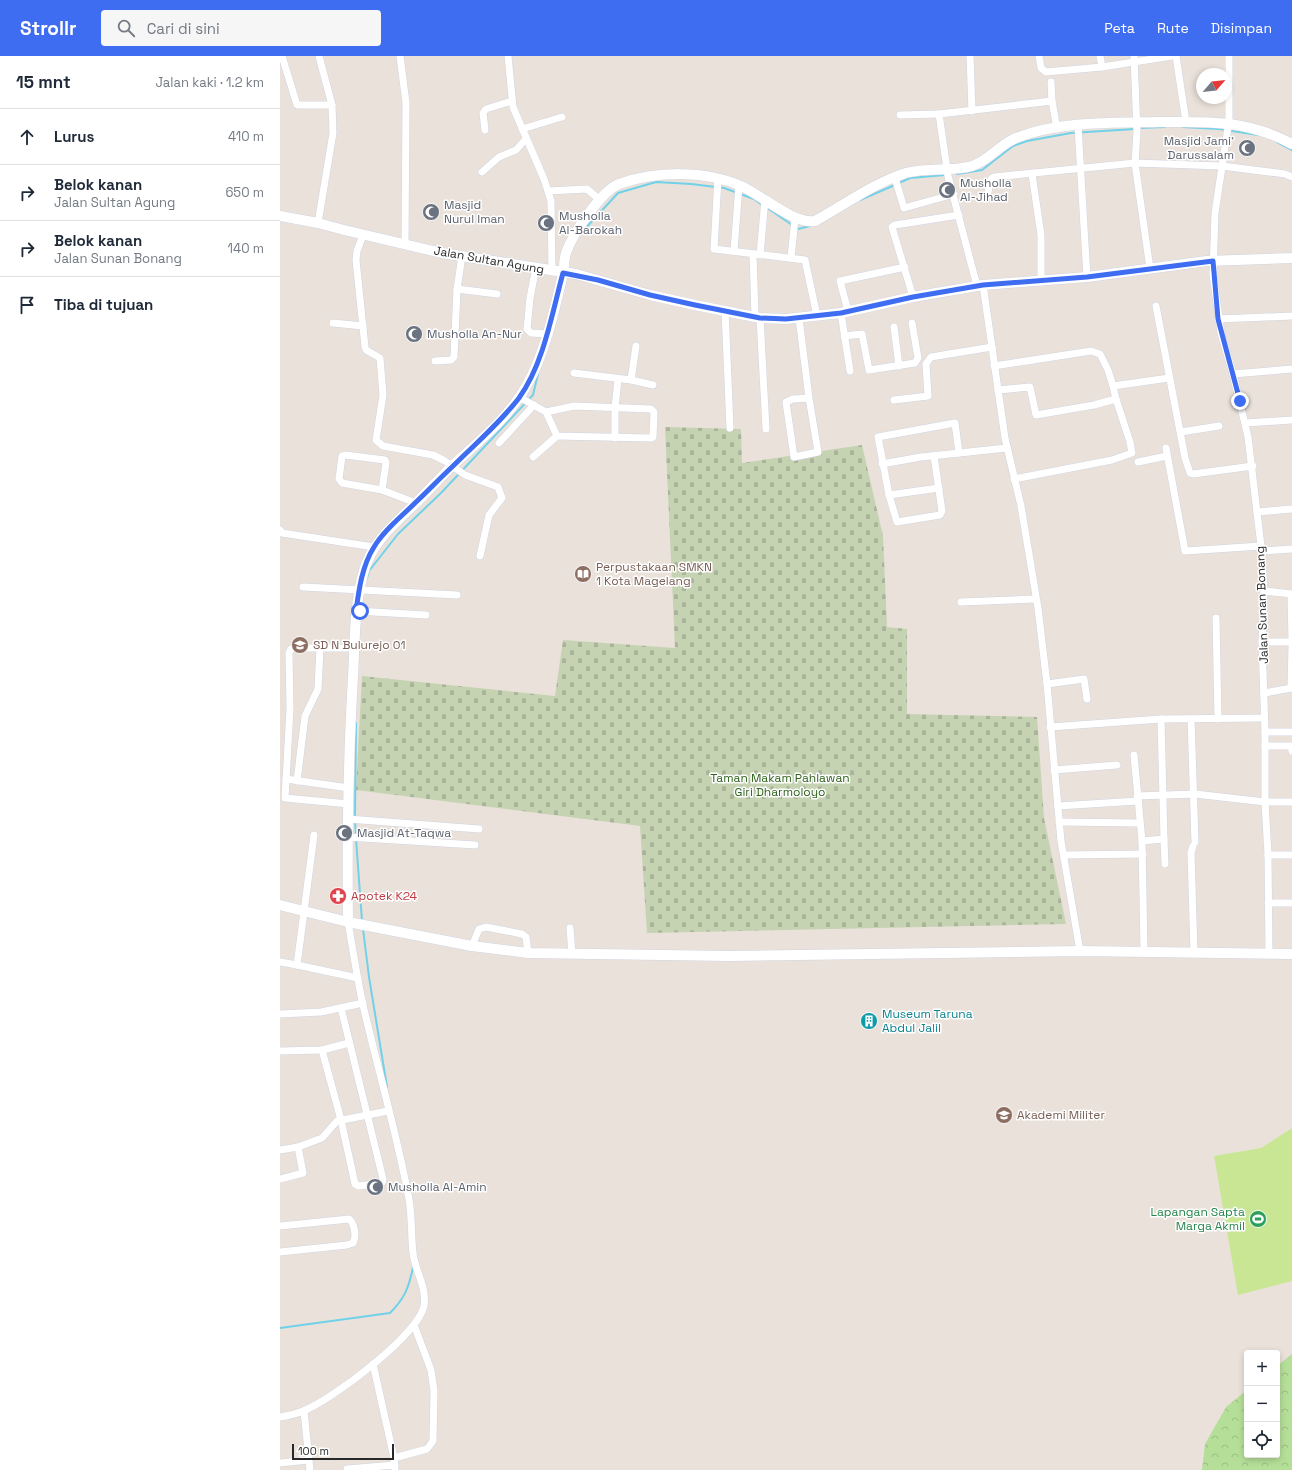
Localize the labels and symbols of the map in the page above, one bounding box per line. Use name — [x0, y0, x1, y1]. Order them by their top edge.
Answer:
north arrow — [1196, 68, 1232, 104]
place label: Masjid Jami' Darussalam — [1164, 133, 1234, 163]
mosque icon: Masjid Jami' Darussalam — [1237, 138, 1257, 158]
place label: Musholla Al-Jihad — [960, 175, 1012, 205]
mosque icon: Musholla Al-Jihad — [937, 180, 957, 200]
place label: Masjid Nurul Iman — [444, 197, 505, 227]
mosque icon: Masjid Nurul Iman — [421, 202, 441, 222]
place label: Musholla Al-Barokah — [559, 208, 622, 238]
mosque icon: Musholla Al-Barokah — [536, 213, 556, 233]
street label: Jalan Sultan Agung — [432, 242, 546, 278]
mosque icon: Musholla An-Nur — [404, 324, 424, 344]
place label: Musholla An-Nur — [427, 326, 522, 342]
route end — [1231, 392, 1249, 410]
street label: Jalan Sunan Bonang — [1252, 546, 1272, 664]
place label: Perpustakaan SMKN 1 Kota Magelang — [596, 559, 712, 589]
library icon: Perpustakaan SMKN 1 Kota Magelang — [573, 564, 593, 584]
route start — [351, 602, 369, 620]
school or university icon: SD N Bulurejo 01 — [290, 635, 310, 655]
place label: SD N Bulurejo 01 — [313, 637, 406, 653]
park label: Taman Makam Pahlawan Giri Dharmoloyo — [710, 770, 850, 800]
mosque icon: Masjid At-Taqwa — [334, 823, 354, 843]
place label: Masjid At-Taqwa — [357, 825, 451, 841]
pharmacy icon: Apotek K24 — [328, 886, 348, 906]
place label: Apotek K24 — [351, 888, 418, 904]
place label: Museum Taruna Abdul Jalil — [882, 1006, 973, 1036]
building icon: Museum Taruna Abdul Jalil — [859, 1011, 879, 1031]
school or university icon: Akademi Militer — [994, 1105, 1014, 1125]
place label: Akademi Militer — [1017, 1107, 1105, 1123]
mosque icon: Musholla Al-Amin — [365, 1177, 385, 1197]
place label: Musholla Al-Amin — [388, 1179, 487, 1195]
place label: Lapangan Sapta Marga Akmil — [1150, 1204, 1245, 1234]
sports icon: Lapangan Sapta Marga Akmil — [1248, 1209, 1268, 1229]
scale bar — [292, 1442, 394, 1461]

